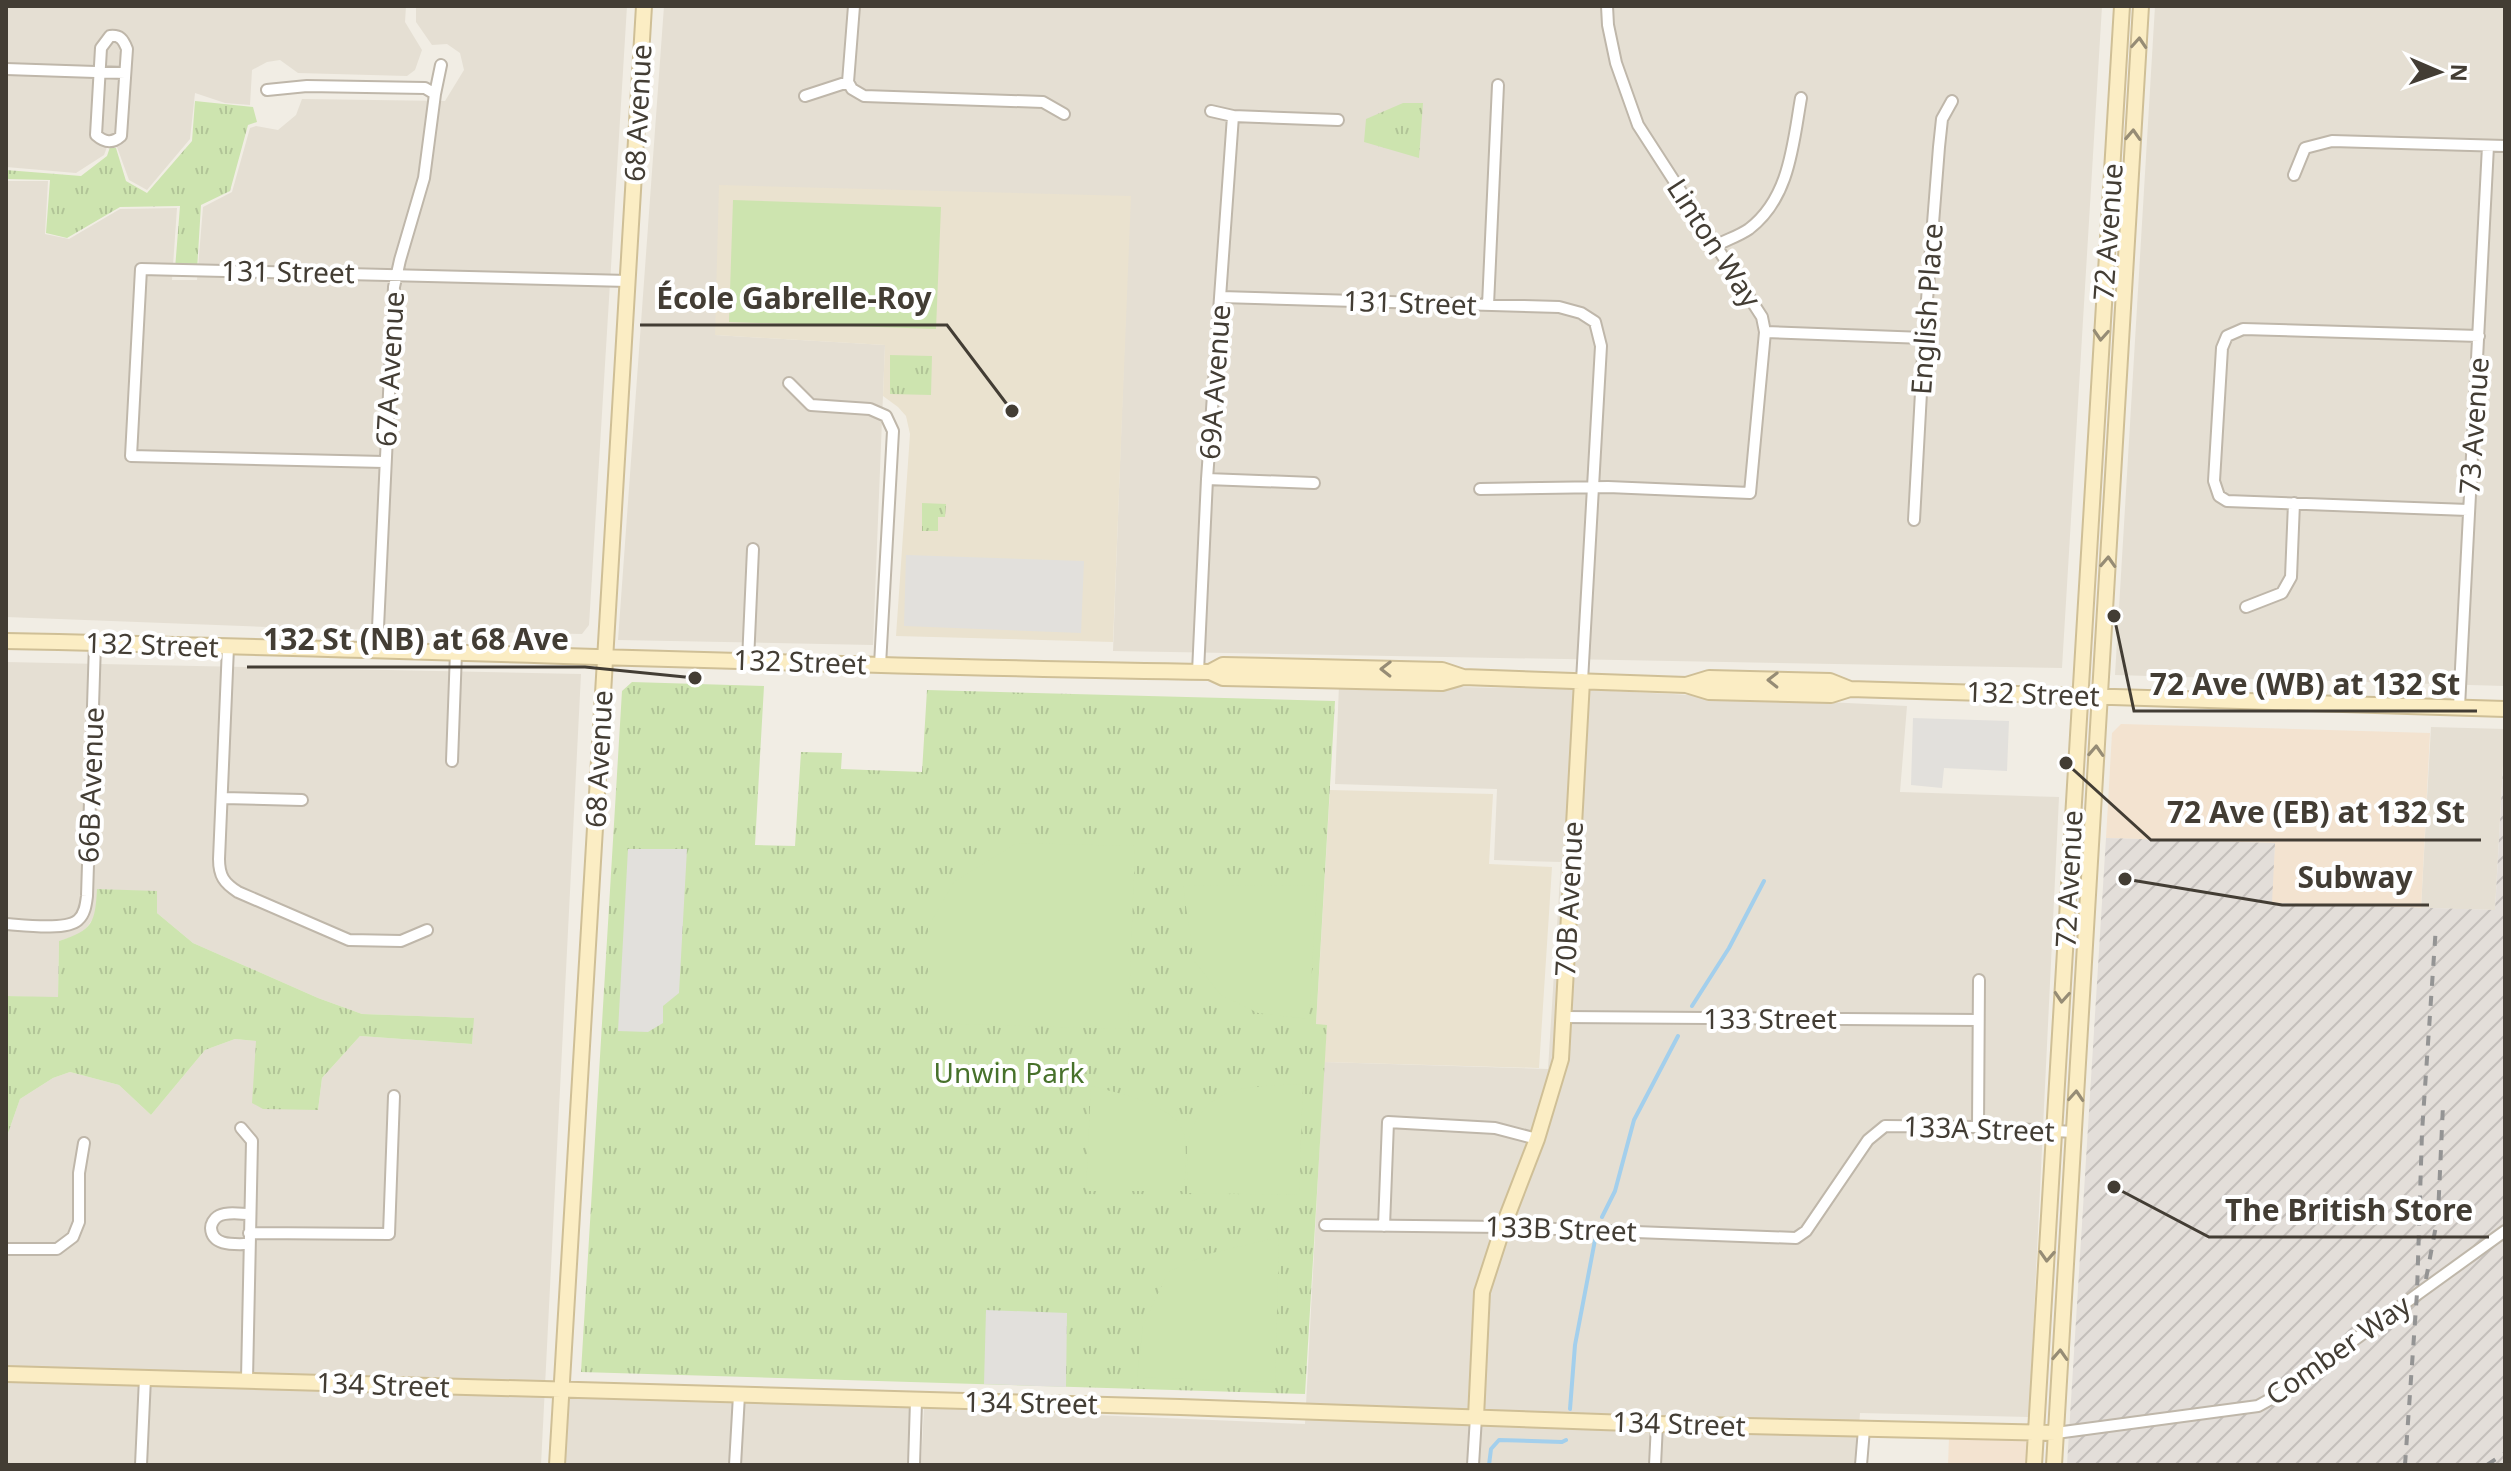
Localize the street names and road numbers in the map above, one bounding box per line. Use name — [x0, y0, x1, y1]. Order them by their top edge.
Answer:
street label: 68 Avenue — [614, 43, 660, 183]
street label: 72 Avenue — [2083, 162, 2131, 302]
street label: Linton Way — [1659, 171, 1771, 315]
street label: English Place — [1901, 222, 1951, 396]
street label: 131 Street — [221, 251, 355, 291]
street label: 131 Street — [1343, 281, 1477, 323]
street label: 67A Avenue — [366, 290, 412, 448]
street label: 69A Avenue — [1190, 303, 1238, 461]
street label: 73 Avenue — [2449, 356, 2497, 496]
street label: 132 Street — [85, 623, 219, 665]
street label: 132 Street — [733, 640, 867, 682]
street label: 132 Street — [1966, 672, 2100, 714]
street label: 68 Avenue — [575, 689, 621, 829]
street label: 66B Avenue — [68, 706, 112, 863]
street label: 72 Avenue — [2045, 809, 2091, 949]
street label: 70B Avenue — [1545, 820, 1591, 978]
street label: 133 Street — [1703, 999, 1837, 1037]
street label: 133A Street — [1903, 1106, 2055, 1150]
street label: 133B Street — [1485, 1206, 1638, 1250]
street label: Comber Way — [2258, 1285, 2418, 1413]
street label: 134 Street — [316, 1363, 450, 1405]
street label: 134 Street — [964, 1382, 1098, 1422]
street label: 134 Street — [1612, 1402, 1746, 1444]

